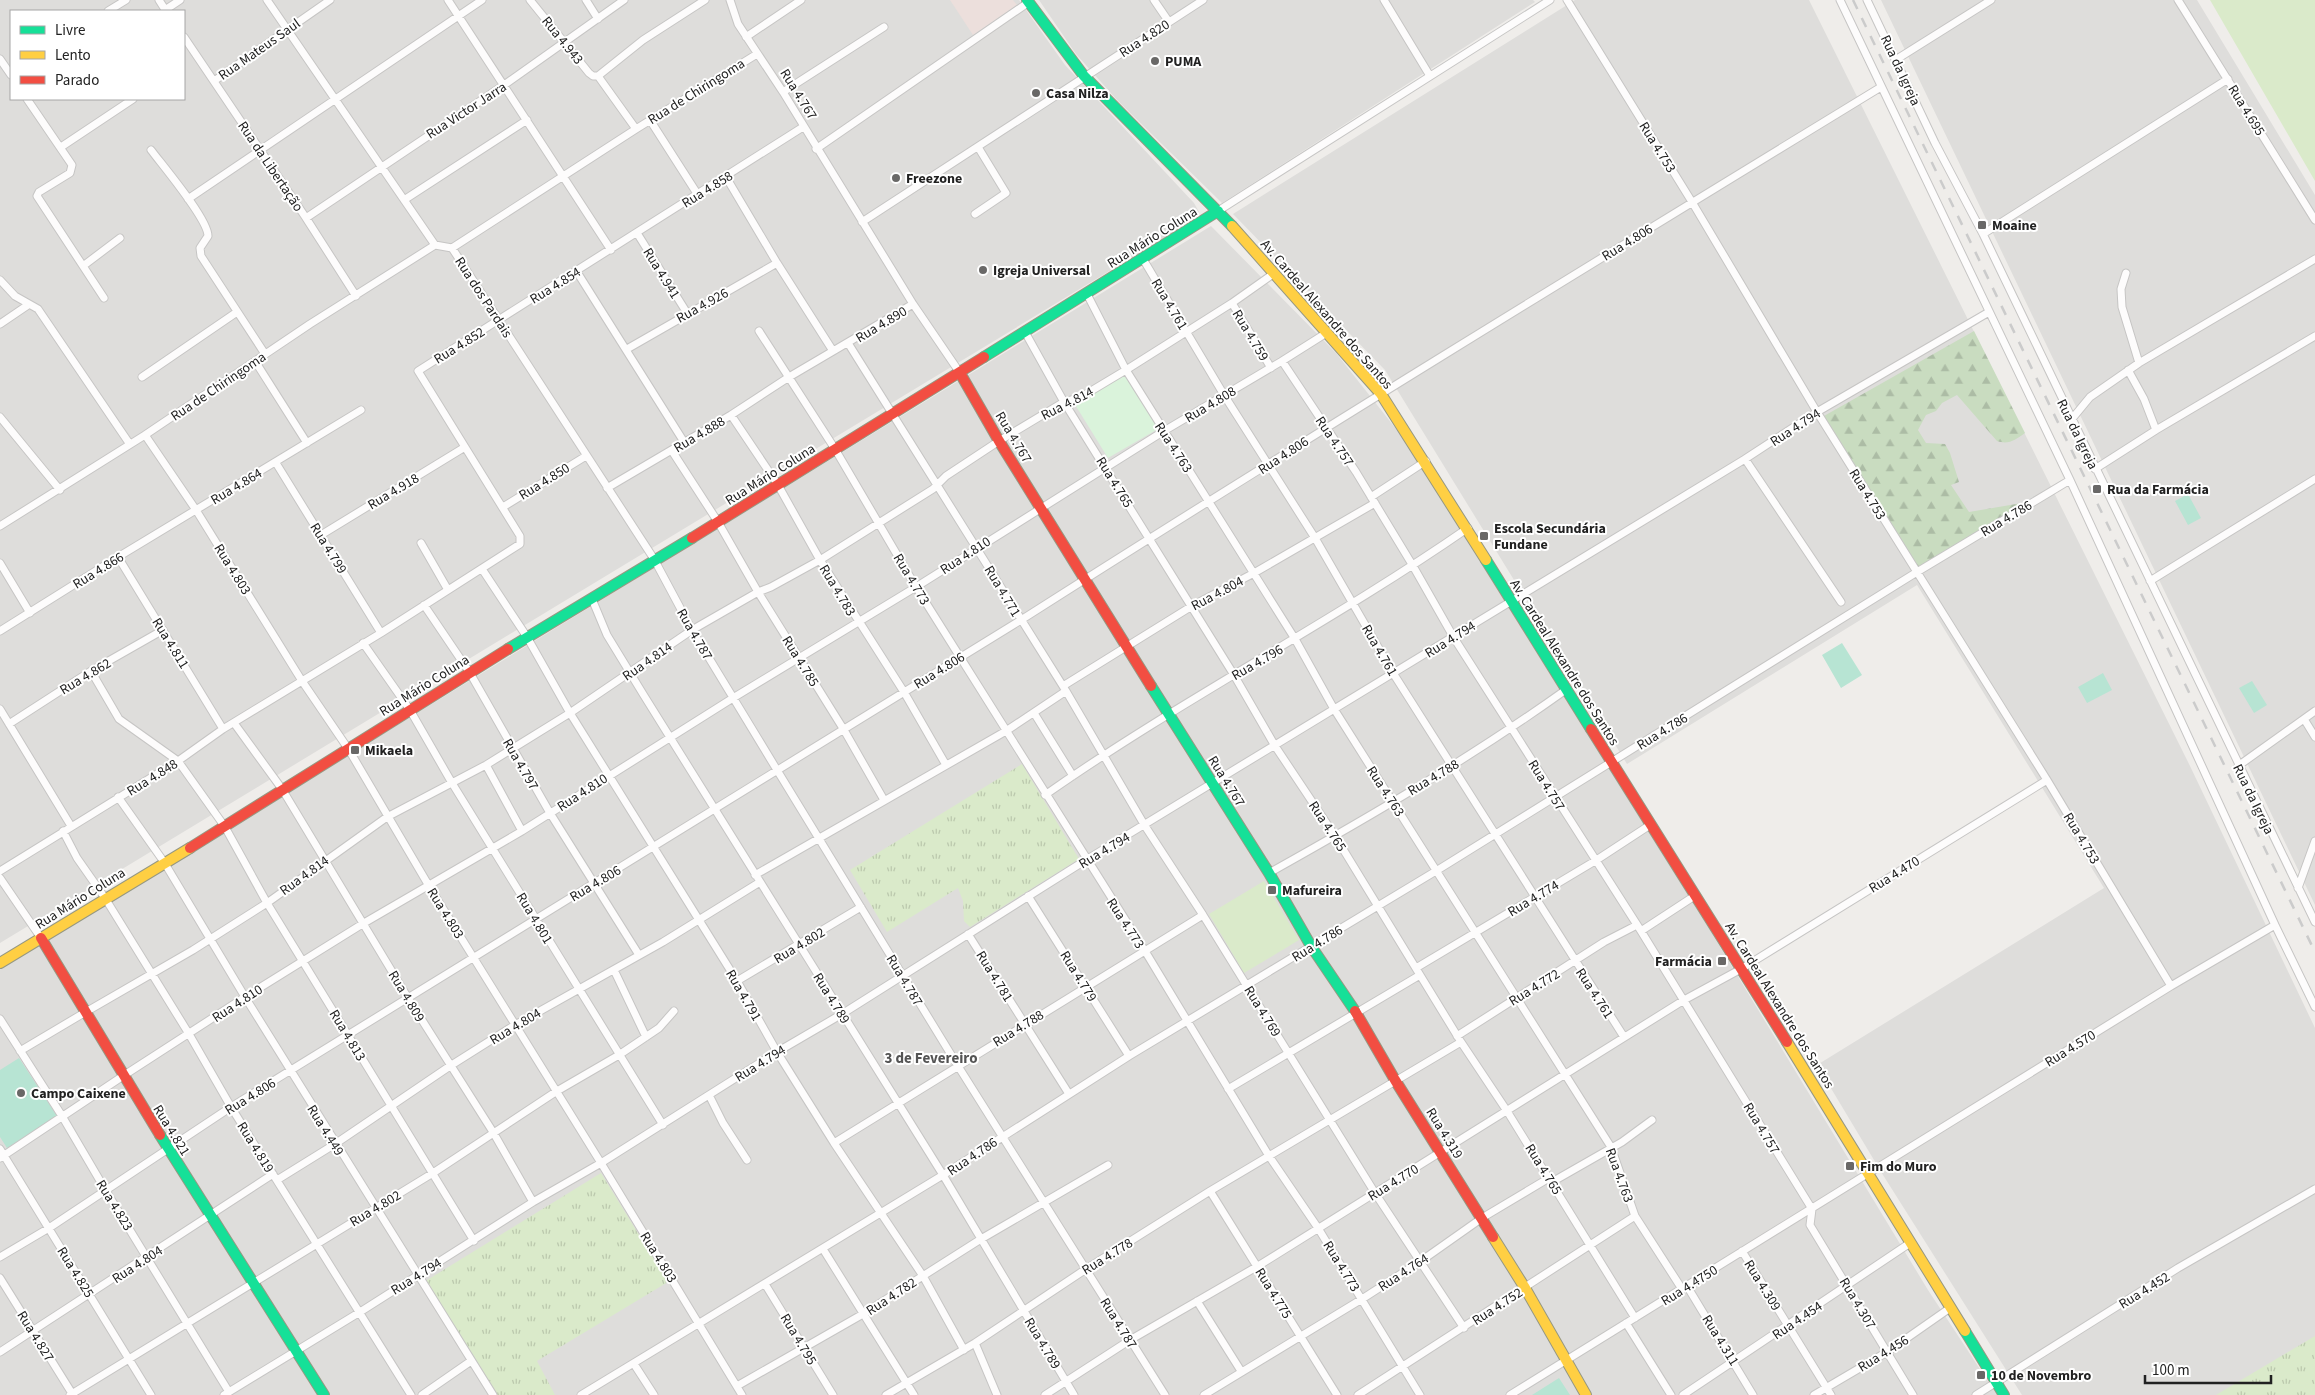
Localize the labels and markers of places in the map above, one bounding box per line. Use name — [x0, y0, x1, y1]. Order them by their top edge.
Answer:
place label: PUMA — [1165, 52, 1202, 72]
marker: PUMA — [1149, 55, 1161, 67]
place label: Casa Nilza — [1046, 84, 1109, 104]
marker: Casa Nilza — [1030, 87, 1042, 99]
place label: Freezone — [906, 169, 962, 189]
marker: Freezone — [890, 172, 902, 184]
place label: Moaine — [1992, 216, 2037, 236]
marker: Moaine — [1976, 219, 1988, 231]
place label: Igreja Universal — [993, 261, 1090, 281]
marker: Igreja Universal — [977, 264, 989, 276]
place label: Rua da Farmácia — [2107, 480, 2209, 500]
marker: Rua da Farmácia — [2091, 483, 2103, 495]
place label: Escola Secundária Fundane — [1494, 519, 1606, 555]
marker: Escola Secundária Fundane — [1478, 530, 1490, 542]
place label: Mikaela — [365, 741, 413, 761]
marker: Mikaela — [349, 744, 361, 756]
place label: Mafureira — [1282, 881, 1342, 901]
marker: Mafureira — [1266, 884, 1278, 896]
place label: Farmácia — [1655, 952, 1712, 972]
marker: Farmácia — [1716, 955, 1728, 967]
place label: Campo Caixene — [31, 1084, 126, 1104]
marker: Campo Caixene — [15, 1087, 27, 1099]
place label: Fim do Muro — [1860, 1157, 1937, 1177]
marker: Fim do Muro — [1844, 1160, 1856, 1172]
place label: 10 de Novembro — [1991, 1366, 2092, 1386]
marker: 10 de Novembro — [1975, 1369, 1987, 1381]

